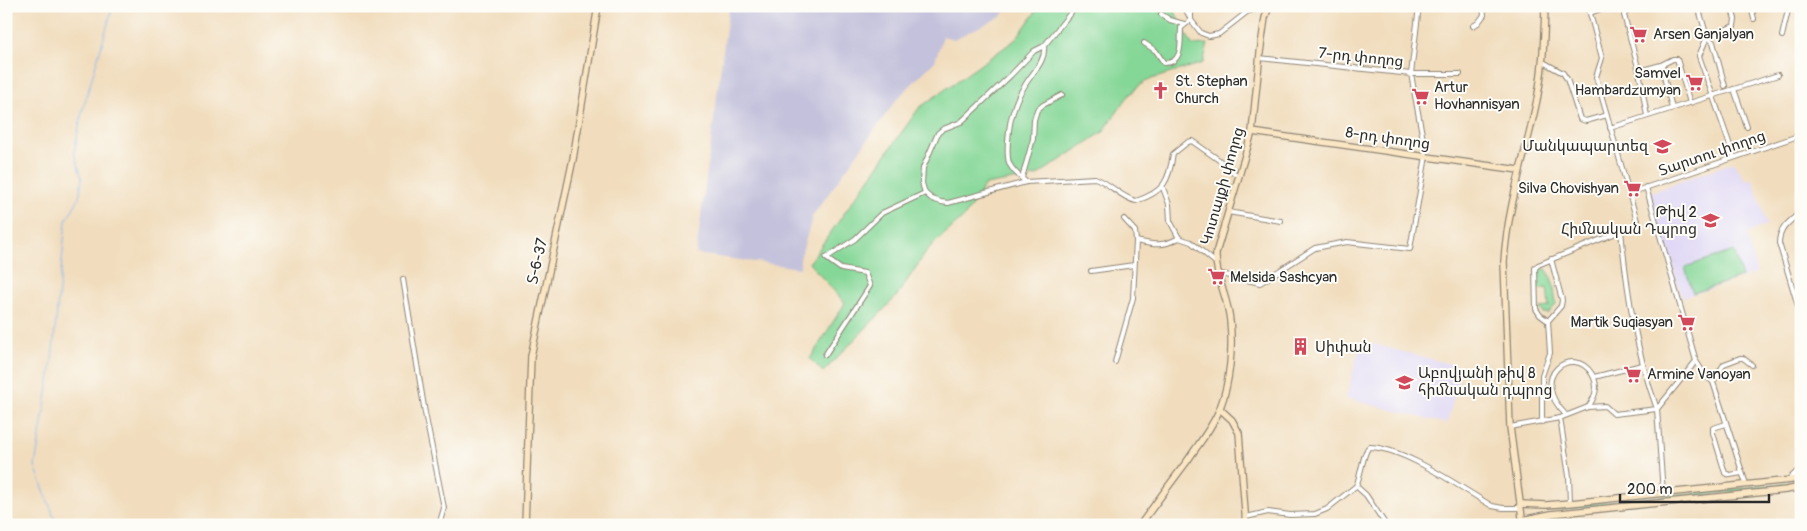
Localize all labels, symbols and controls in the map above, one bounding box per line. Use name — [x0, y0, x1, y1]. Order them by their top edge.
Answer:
supermarket icon: Arsen Ganjalyan — [1629, 24, 1649, 44]
place label: Arsen Ganjalyan — [1653, 25, 1754, 44]
street label: 7-րդ փողոց — [1317, 44, 1405, 71]
place label: Samvel Hambardzumyan — [1575, 64, 1681, 100]
place label: St. Stephan Church — [1175, 72, 1248, 108]
supermarket icon: Samvel Hambardzumyan — [1685, 72, 1705, 92]
place label: Artur Hovhannisyan — [1434, 78, 1520, 114]
church icon: St. Stephan Church — [1151, 80, 1171, 100]
supermarket icon: Artur Hovhannisyan — [1410, 86, 1430, 106]
street label: 8-րդ փողոց — [1344, 123, 1431, 154]
street label: Կոտայքի փողոց — [1197, 125, 1248, 247]
street label: Տարտու փողոց — [1656, 126, 1768, 181]
school or university icon: Մանկապարտեզ — [1652, 136, 1672, 156]
place label: Մանկապարտեզ — [1522, 137, 1649, 156]
supermarket icon: Silva Chovishyan — [1623, 178, 1643, 198]
place label: Silva Chovishyan — [1518, 179, 1619, 198]
place label: Թիվ 2 Հիմնական Դպրոց — [1561, 203, 1697, 239]
school or university icon: Թիվ 2 Հիմնական Դպրոց — [1701, 211, 1721, 231]
street label: Տ-6-37 — [523, 236, 552, 286]
supermarket icon: Melsida Sashcyan — [1206, 267, 1226, 287]
place label: Melsida Sashcyan — [1230, 268, 1337, 287]
supermarket icon: Martik Suqiasyan — [1677, 312, 1697, 332]
place label: Martik Suqiasyan — [1571, 313, 1673, 332]
building icon: Սիփան — [1291, 337, 1311, 357]
place label: Սիփան — [1315, 338, 1372, 357]
place label: Աբովյանի թիվ 8 հիմնական դպրոց — [1418, 364, 1552, 400]
supermarket icon: Armine Vanoyan — [1623, 364, 1643, 384]
place label: Armine Vanoyan — [1647, 365, 1751, 384]
school or university icon: Աբովյանի թիվ 8 հիմնական դպրոց — [1394, 372, 1414, 392]
scale bar — [1620, 471, 1768, 503]
text: 200 m — [1627, 480, 1672, 499]

